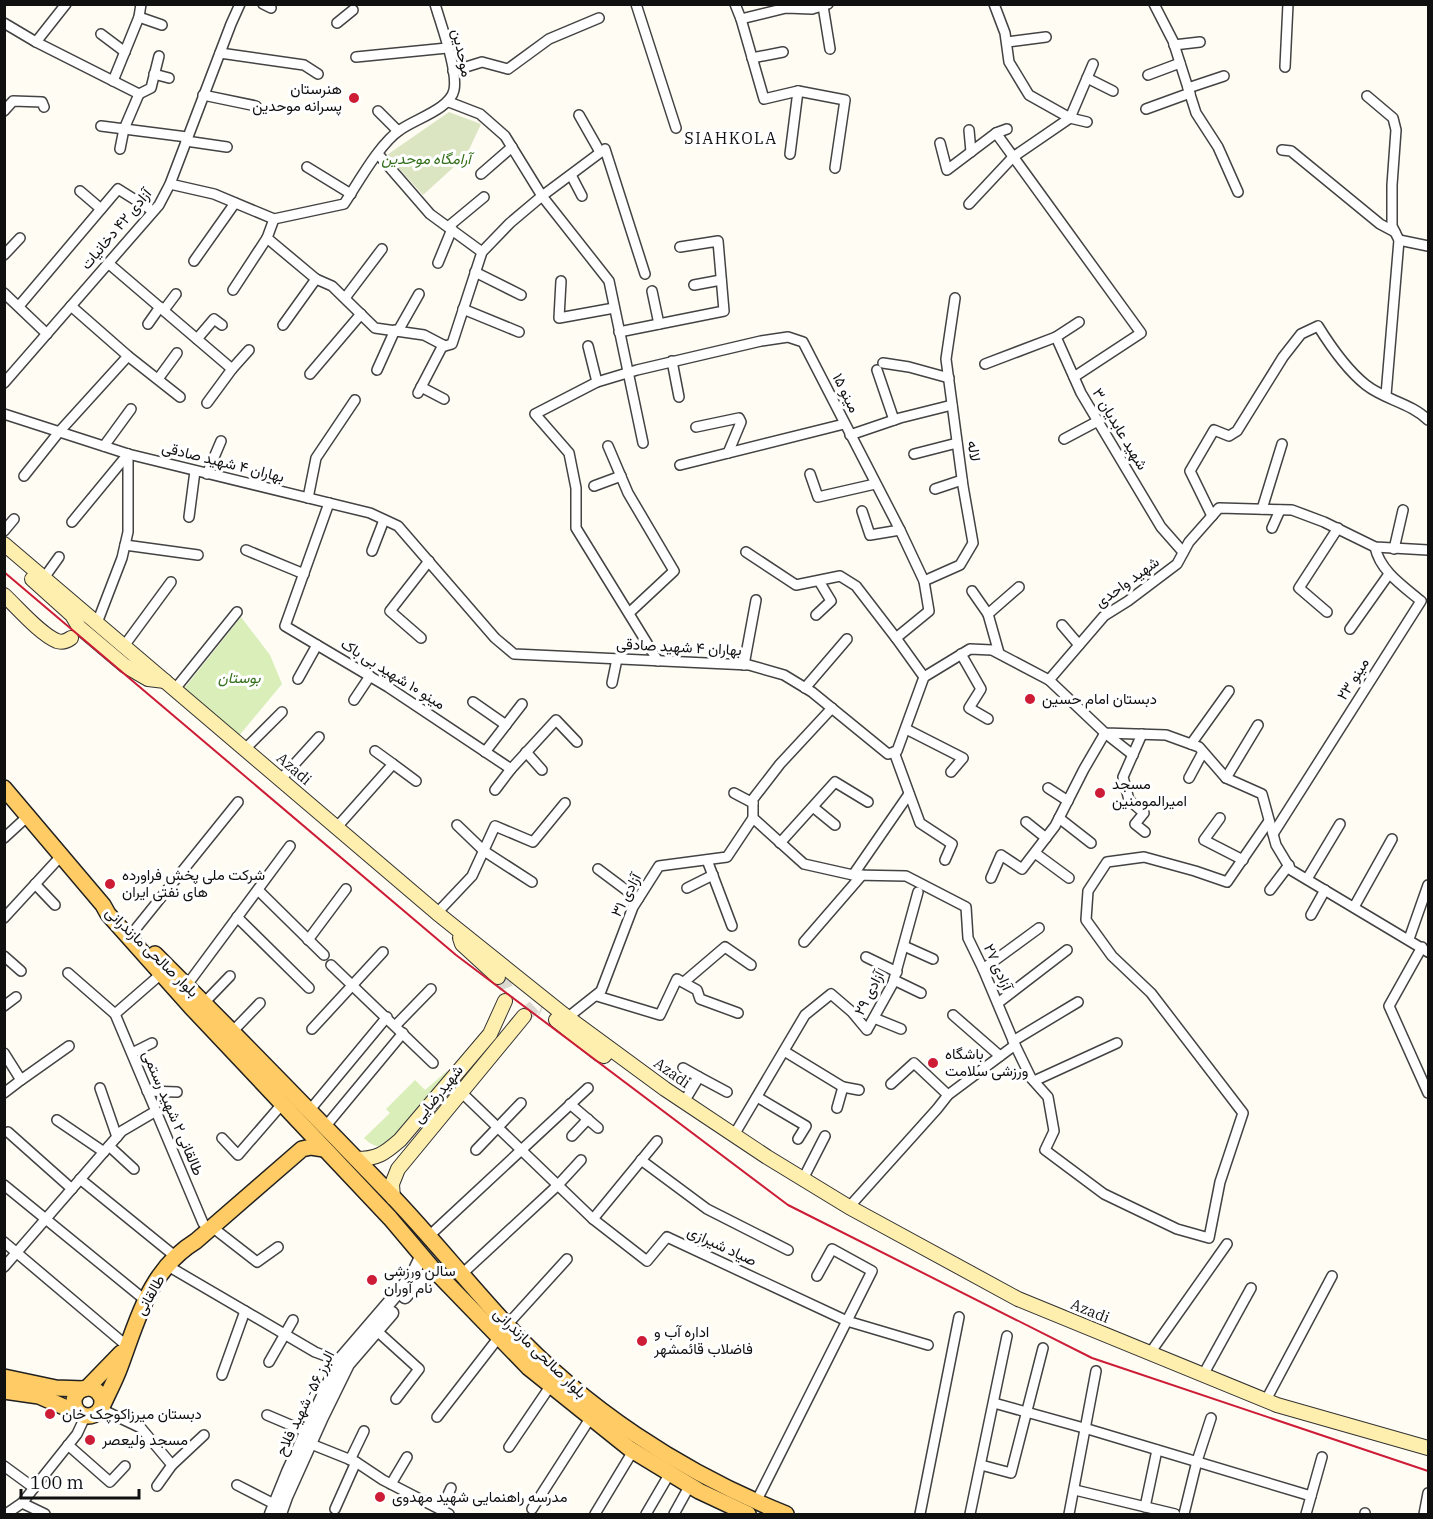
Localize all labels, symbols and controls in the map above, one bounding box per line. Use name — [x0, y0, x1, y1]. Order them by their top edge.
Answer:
street label: موحدین — [447, 27, 477, 79]
place label: هنرستان پسرانه موحدین — [252, 79, 342, 116]
marker: هنرستان پسرانه موحدین — [347, 91, 361, 105]
district label: SIAHKOLA — [684, 128, 778, 148]
park label: آرامگاه موحدین — [381, 149, 475, 168]
street label: آزادی ۴۲ دخانیات — [76, 183, 157, 274]
street label: مینو ۱۵ — [829, 370, 864, 416]
street label: شهید عابدیان ۳ — [1088, 384, 1152, 473]
street label: بهاران ۴ شهید صادقی — [160, 437, 286, 487]
street label: لاله — [964, 439, 985, 462]
street label: شهید واحدی — [1091, 552, 1163, 612]
street label: مینو ۱۰ شهید بی باک — [337, 634, 449, 714]
street label: بهاران ۴ شهید صادقی — [616, 634, 742, 660]
street label: مینو ۲۳ — [1332, 654, 1373, 703]
park label: بوستان — [218, 668, 261, 687]
place label: دبستان امام حسین — [1042, 689, 1157, 709]
marker: دبستان امام حسین — [1023, 692, 1037, 706]
street label: Azadi — [273, 748, 316, 789]
place label: مسجد امیرالمومنین — [1112, 774, 1187, 811]
marker: مسجد امیرالمومنین — [1093, 786, 1107, 800]
place label: شرکت ملی پخش فراورده های نفتی ایران — [122, 865, 265, 902]
street label: آزادی ۳۱ — [606, 868, 646, 920]
marker: شرکت ملی پخش فراورده های نفتی ایران — [103, 877, 117, 891]
street label: بلوار صالحی مازندرانی — [101, 902, 203, 1002]
street label: آزادی ۲۷ — [979, 941, 1018, 995]
street label: آزادی ۲۹ — [849, 966, 889, 1019]
place label: باشگاه ورزشی سلامت — [945, 1044, 1028, 1081]
street label: طالقانی ۲ شهید رستمی — [138, 1047, 209, 1179]
street label: Azadi — [650, 1053, 694, 1092]
marker: باشگاه ورزشی سلامت — [926, 1056, 940, 1070]
street label: شهیدرضایی — [408, 1061, 468, 1127]
street label: صیاد شیرازی — [684, 1221, 760, 1271]
place label: سالن ورزشی نام آوران — [384, 1261, 456, 1298]
street label: طالقانی — [130, 1271, 170, 1319]
marker: سالن ورزشی نام آوران — [365, 1273, 379, 1287]
street label: Azadi — [1068, 1294, 1113, 1327]
street label: بلوار صالحی مازندرانی — [489, 1303, 591, 1403]
place label: اداره آب و فاضلاب قائمشهر — [653, 1322, 753, 1358]
marker: اداره آب و فاضلاب قائمشهر — [635, 1334, 649, 1348]
street label: البرز ۵۶- شهید فلاح — [271, 1347, 340, 1459]
place label: دبستان میرزاکوچک خان — [62, 1404, 202, 1424]
marker: دبستان میرزاکوچک خان — [43, 1407, 57, 1421]
place label: مسجد ولیعصر — [101, 1430, 188, 1449]
marker: مسجد ولیعصر — [83, 1433, 97, 1447]
scale bar — [21, 1462, 140, 1500]
text: 100 m — [30, 1471, 84, 1494]
place label: مدرسه راهنمایی شهید مهدوی — [392, 1487, 567, 1507]
marker: مدرسه راهنمایی شهید مهدوی — [373, 1490, 387, 1504]

